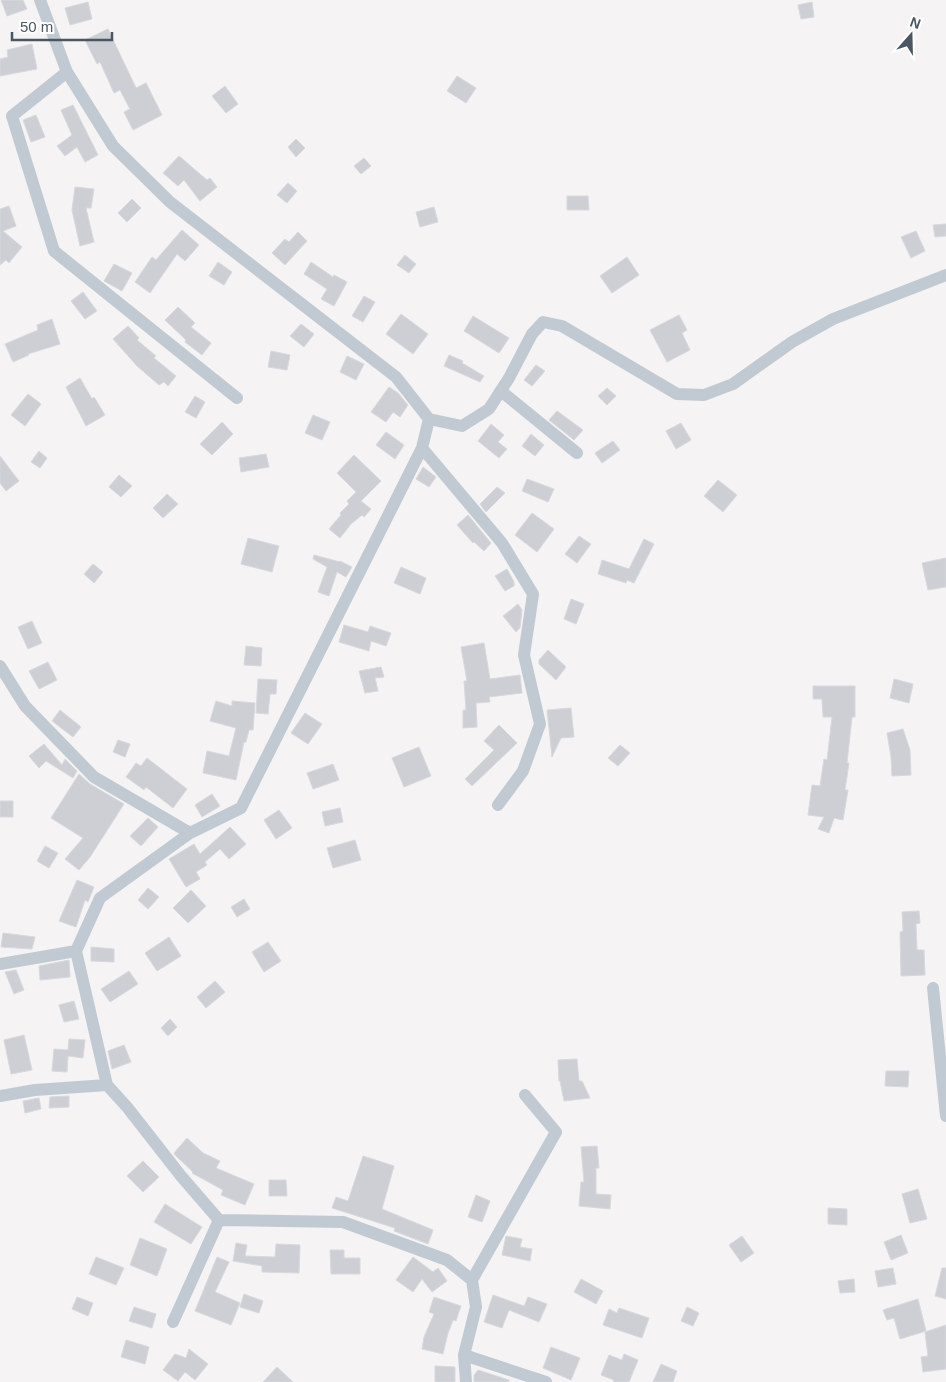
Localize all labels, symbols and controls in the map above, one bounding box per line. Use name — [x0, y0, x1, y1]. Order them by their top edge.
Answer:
scale bar — [12, 10, 112, 42]
north arrow — [886, 10, 936, 60]
text: N — [908, 14, 923, 32]
text: 50 m — [20, 18, 53, 35]

